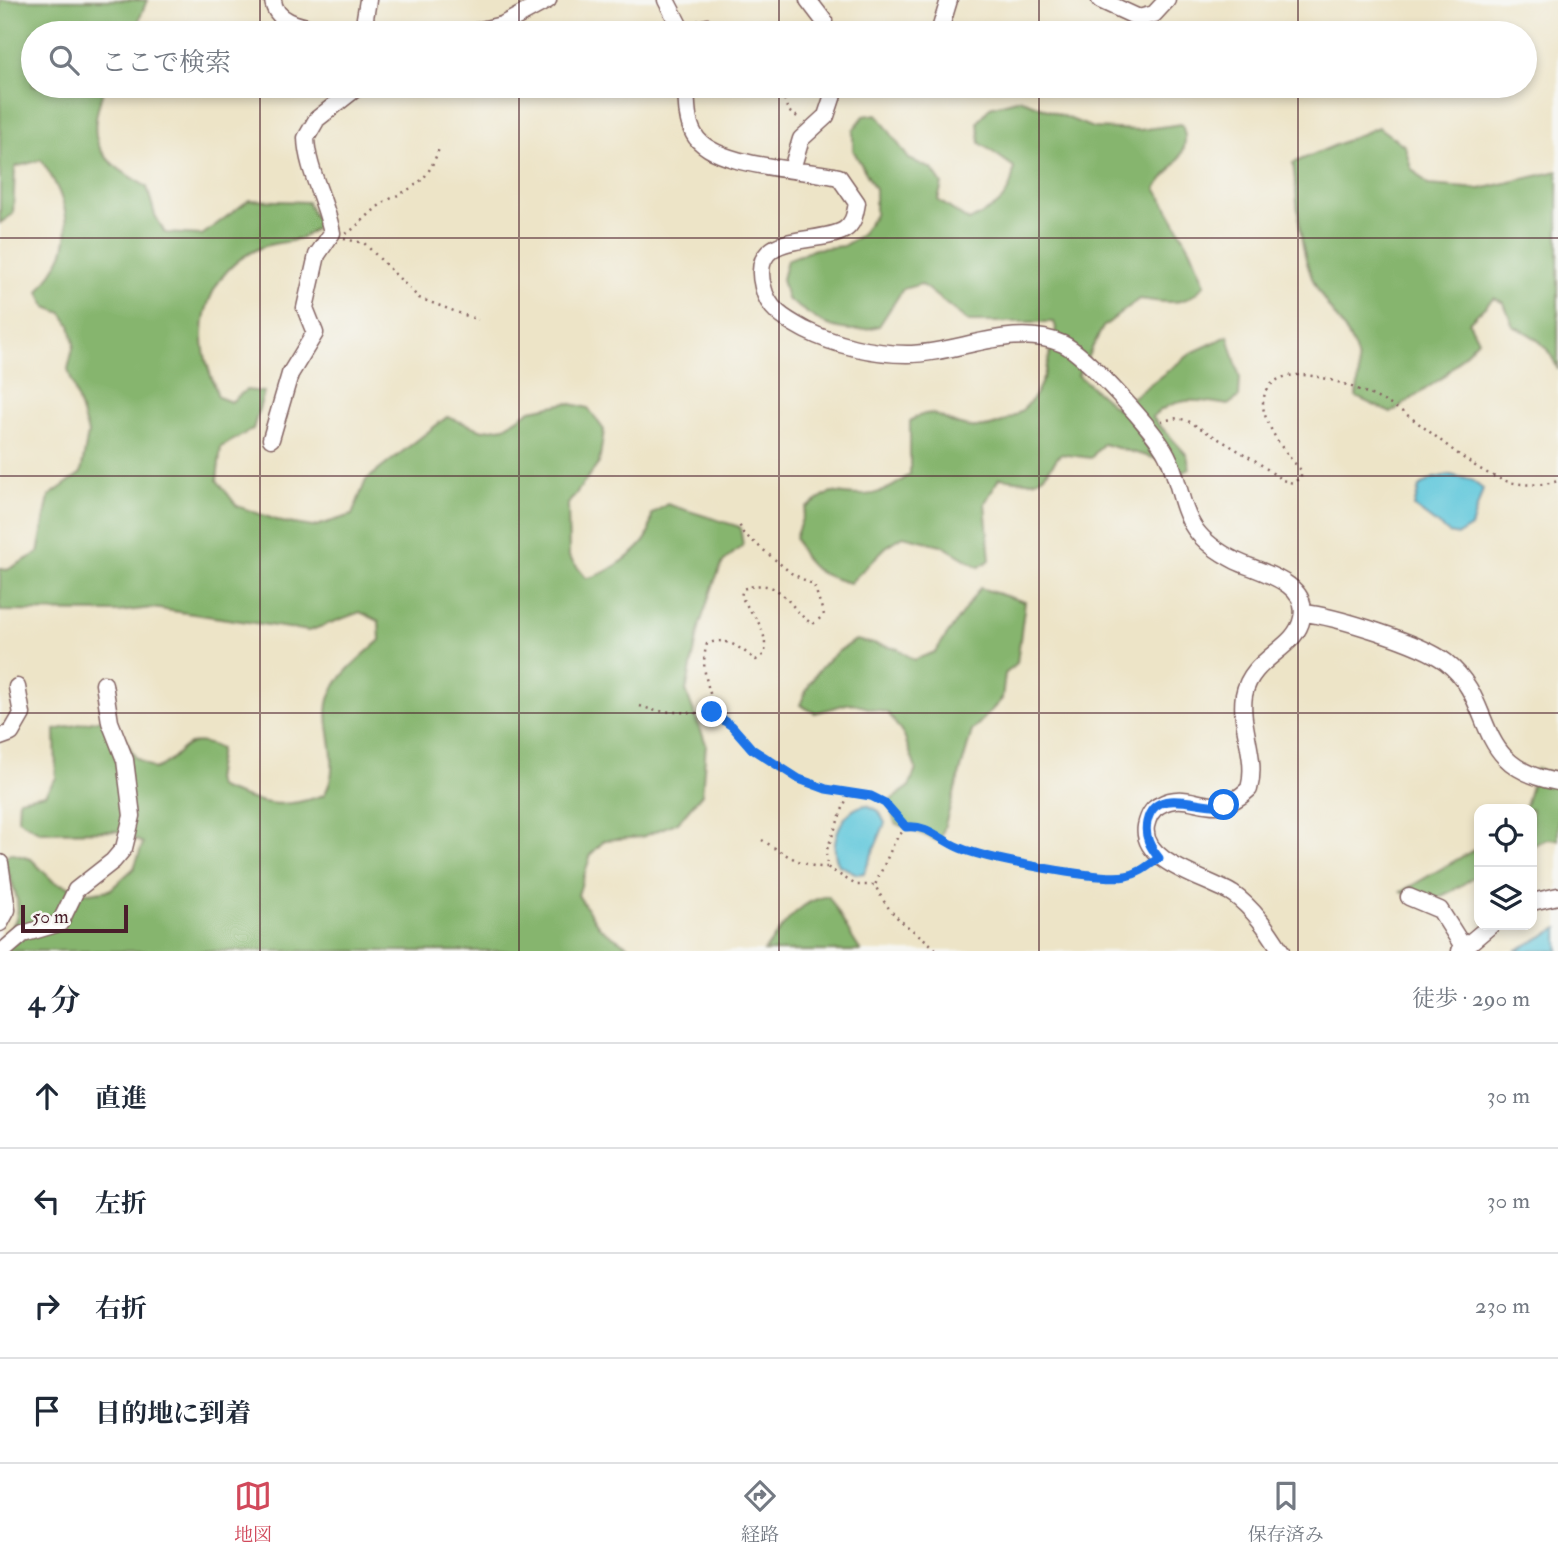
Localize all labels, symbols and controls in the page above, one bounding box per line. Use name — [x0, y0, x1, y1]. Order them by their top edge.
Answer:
search box — [21, 21, 1537, 98]
icon: search — [45, 41, 83, 79]
text: ここで検索 — [101, 47, 231, 79]
route end — [696, 696, 727, 727]
route start — [1208, 789, 1239, 820]
map controls — [1474, 804, 1537, 930]
button: locate — [1474, 804, 1537, 867]
button: layers — [1474, 867, 1537, 930]
scale bar — [21, 902, 128, 934]
text: 50 m — [32, 905, 69, 929]
text: 4 分 — [28, 982, 81, 1019]
text: 徒歩 · 290 m — [1412, 984, 1530, 1013]
icon: ahead — [28, 1077, 66, 1115]
text: 30 m — [1487, 1081, 1530, 1110]
text: 直進 — [95, 1083, 147, 1115]
icon: left — [28, 1182, 66, 1220]
text: 30 m — [1487, 1186, 1530, 1215]
text: 左折 — [95, 1188, 147, 1220]
icon: right — [28, 1287, 66, 1325]
text: 230 m — [1475, 1291, 1530, 1320]
text: 右折 — [95, 1293, 147, 1325]
icon: arrive — [28, 1392, 66, 1430]
text: 目的地に到着 — [95, 1398, 251, 1430]
tab: 地図 — [234, 1477, 272, 1547]
tab: 経路 — [741, 1477, 779, 1547]
tab: 保存済み — [1248, 1477, 1324, 1547]

